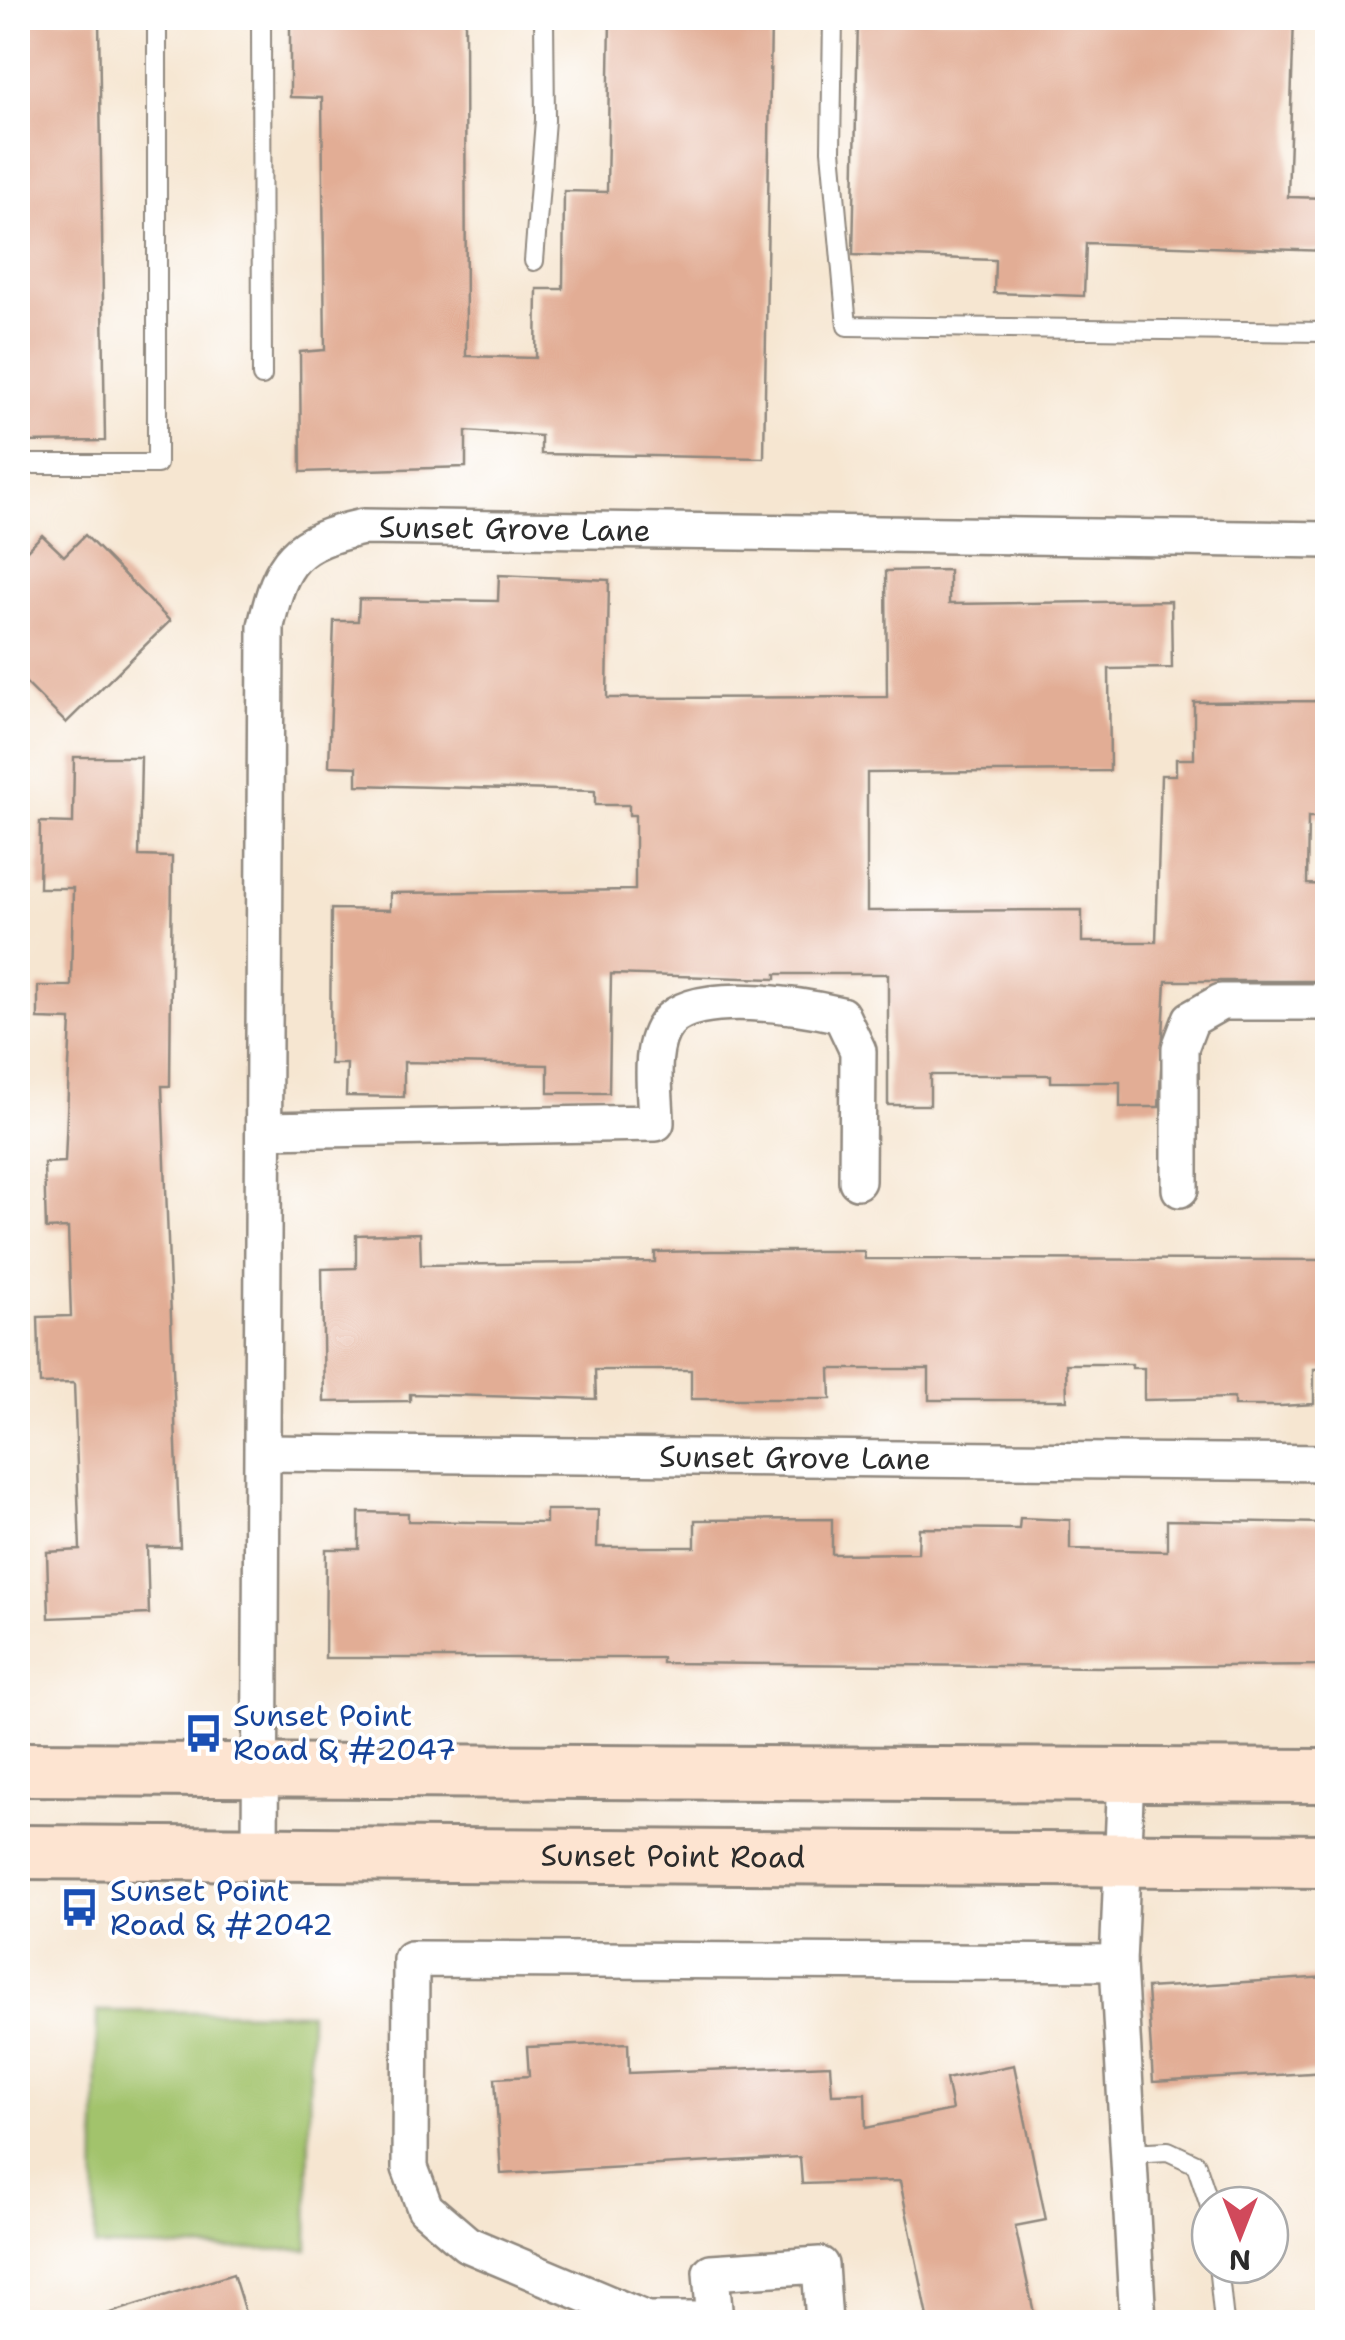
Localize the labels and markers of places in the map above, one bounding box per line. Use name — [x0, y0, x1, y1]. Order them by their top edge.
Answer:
place label: Sunset Point Road & #2047 — [233, 1695, 456, 1770]
bus stop icon: Sunset Point Road & #2047 — [182, 1712, 224, 1754]
place label: Sunset Point Road & #2042 — [110, 1870, 333, 1945]
bus stop icon: Sunset Point Road & #2042 — [59, 1887, 101, 1929]

